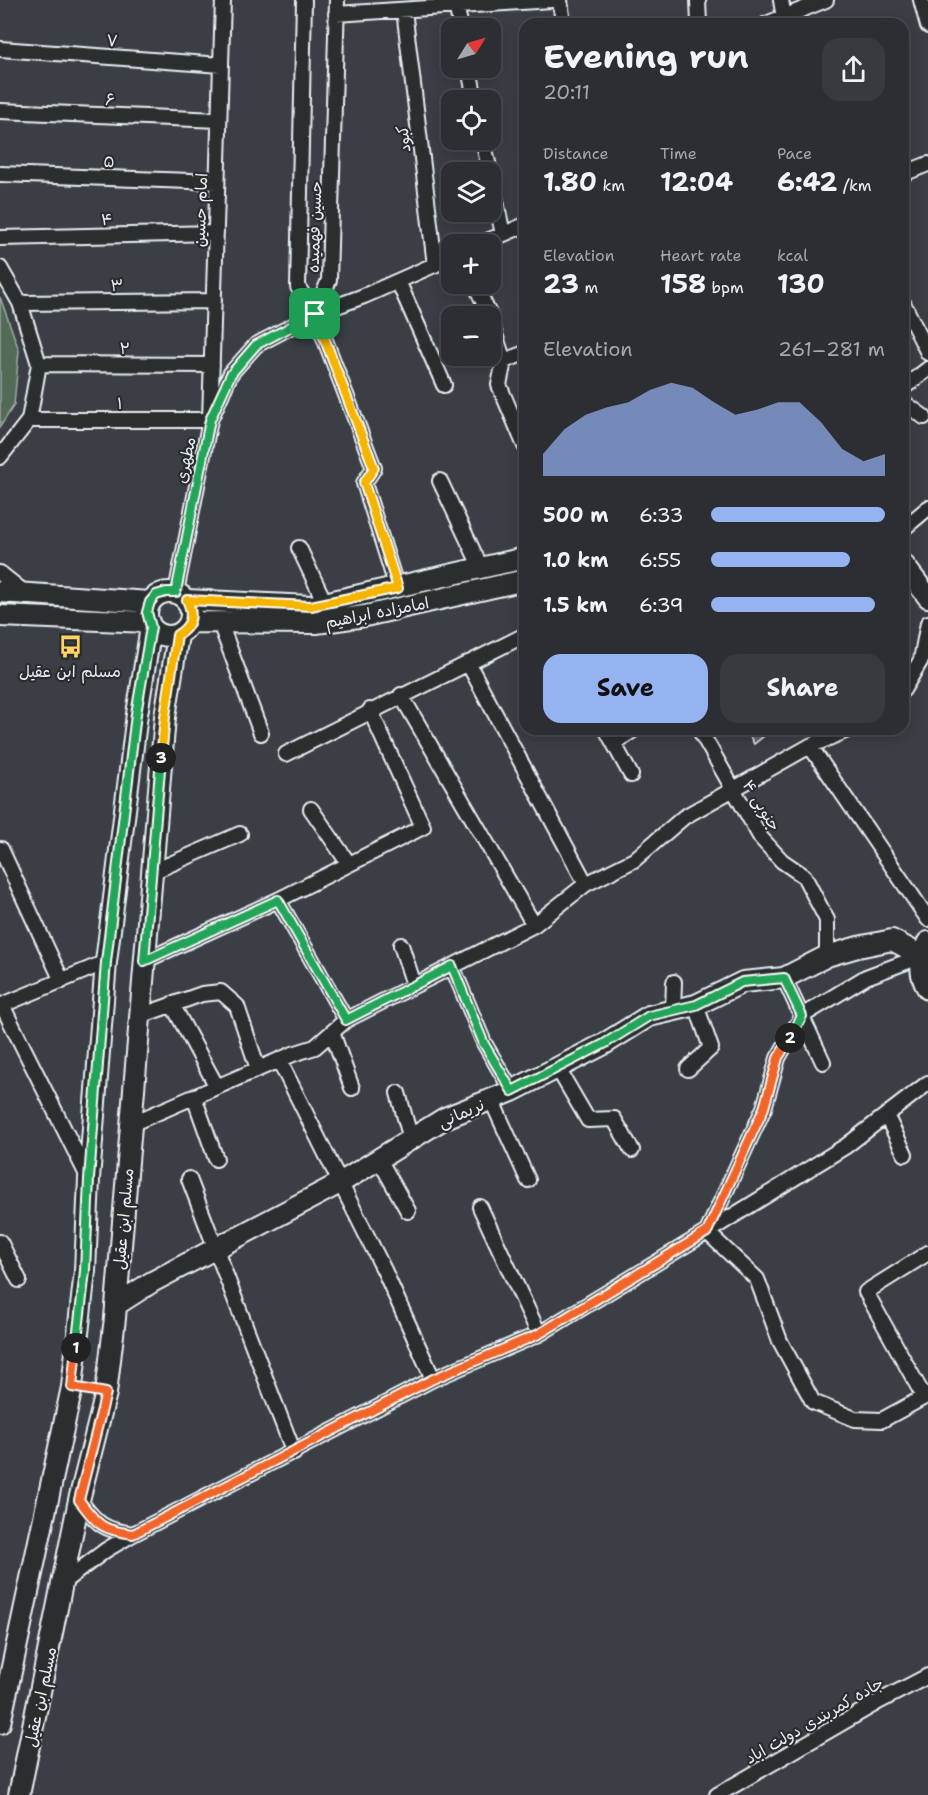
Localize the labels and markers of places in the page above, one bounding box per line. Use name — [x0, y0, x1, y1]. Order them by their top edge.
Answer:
pin — [289, 288, 340, 339]
bus stop icon: مسلم ابن عقیل — [57, 633, 83, 659]
place label: مسلم ابن عقیل — [19, 661, 121, 684]
pin: 3 — [146, 743, 176, 773]
pin: 2 — [775, 1023, 805, 1053]
pin: 1 — [61, 1333, 91, 1363]

